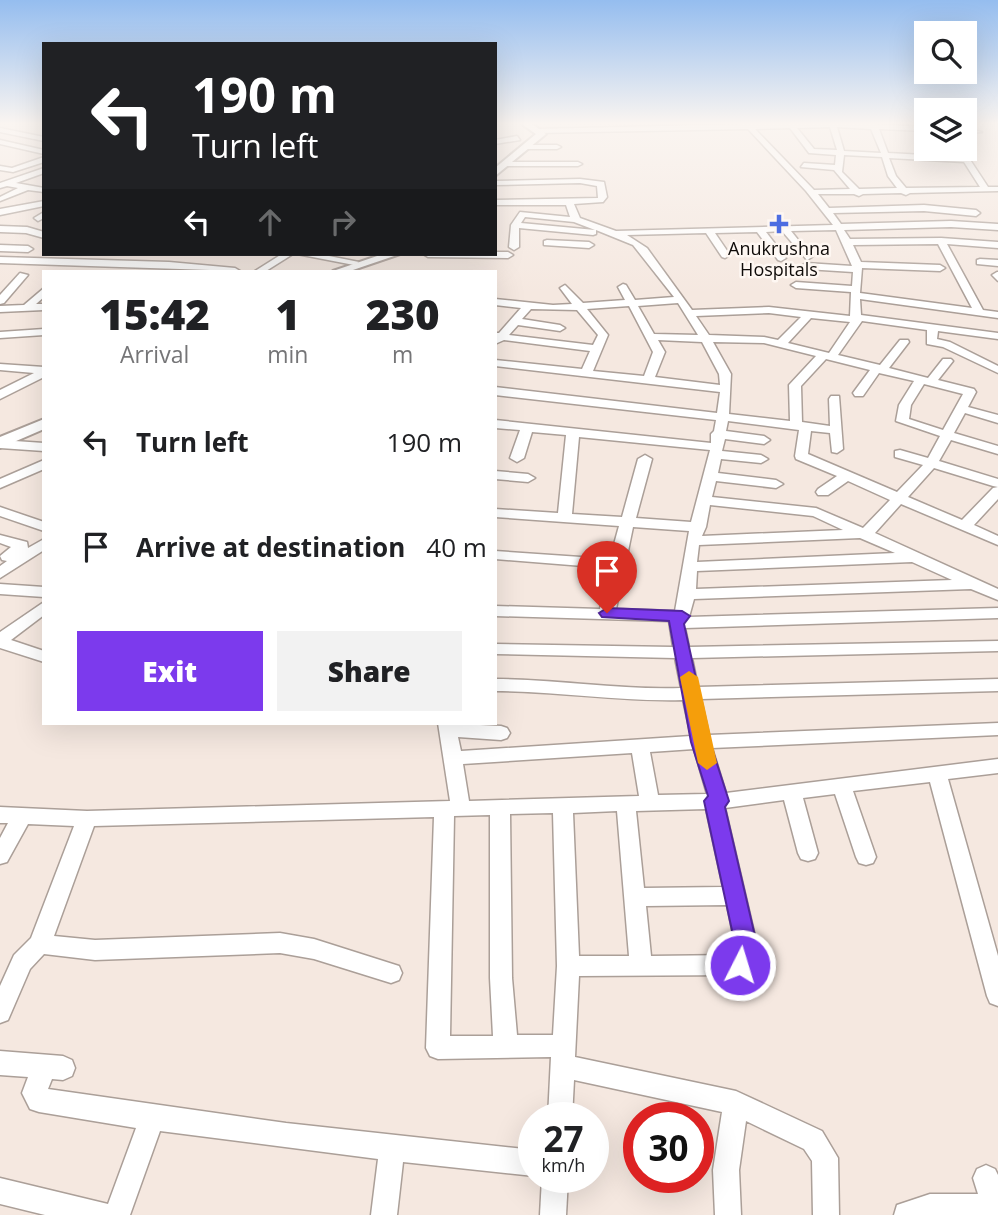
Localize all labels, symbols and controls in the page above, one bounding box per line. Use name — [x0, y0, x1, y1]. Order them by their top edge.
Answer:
map controls — [914, 21, 977, 161]
button: search — [914, 21, 977, 84]
text: 190 m — [192, 61, 337, 127]
icon: left — [77, 70, 168, 161]
button: layers — [914, 98, 977, 161]
text: Turn left — [192, 124, 318, 167]
icon: left — [178, 203, 216, 241]
icon: ahead — [251, 203, 289, 241]
icon: right — [324, 203, 362, 241]
marker: Anukrushna Hospitals — [769, 214, 789, 234]
place label: Anukrushna Hospitals — [728, 236, 830, 281]
text: 15:42 — [99, 285, 210, 342]
text: 1 — [276, 285, 300, 342]
text: 230 — [366, 285, 440, 342]
text: Arrival — [120, 338, 189, 370]
text: min — [267, 338, 308, 370]
text: m — [392, 338, 413, 370]
icon: left — [77, 423, 115, 461]
text: Turn left — [136, 424, 248, 460]
text: 190 m — [387, 424, 462, 460]
icon: arrive — [77, 528, 115, 566]
text: Arrive at destination — [136, 529, 405, 565]
text: 40 m — [426, 529, 487, 565]
pin — [577, 541, 637, 613]
icon: arrive — [588, 552, 626, 590]
button: Exit — [77, 631, 263, 711]
button: Share — [277, 631, 462, 711]
position arrow — [703, 928, 777, 1002]
speed limit sign: 30 — [623, 1102, 714, 1193]
text: 27 — [543, 1115, 584, 1162]
text: km/h — [542, 1153, 585, 1177]

